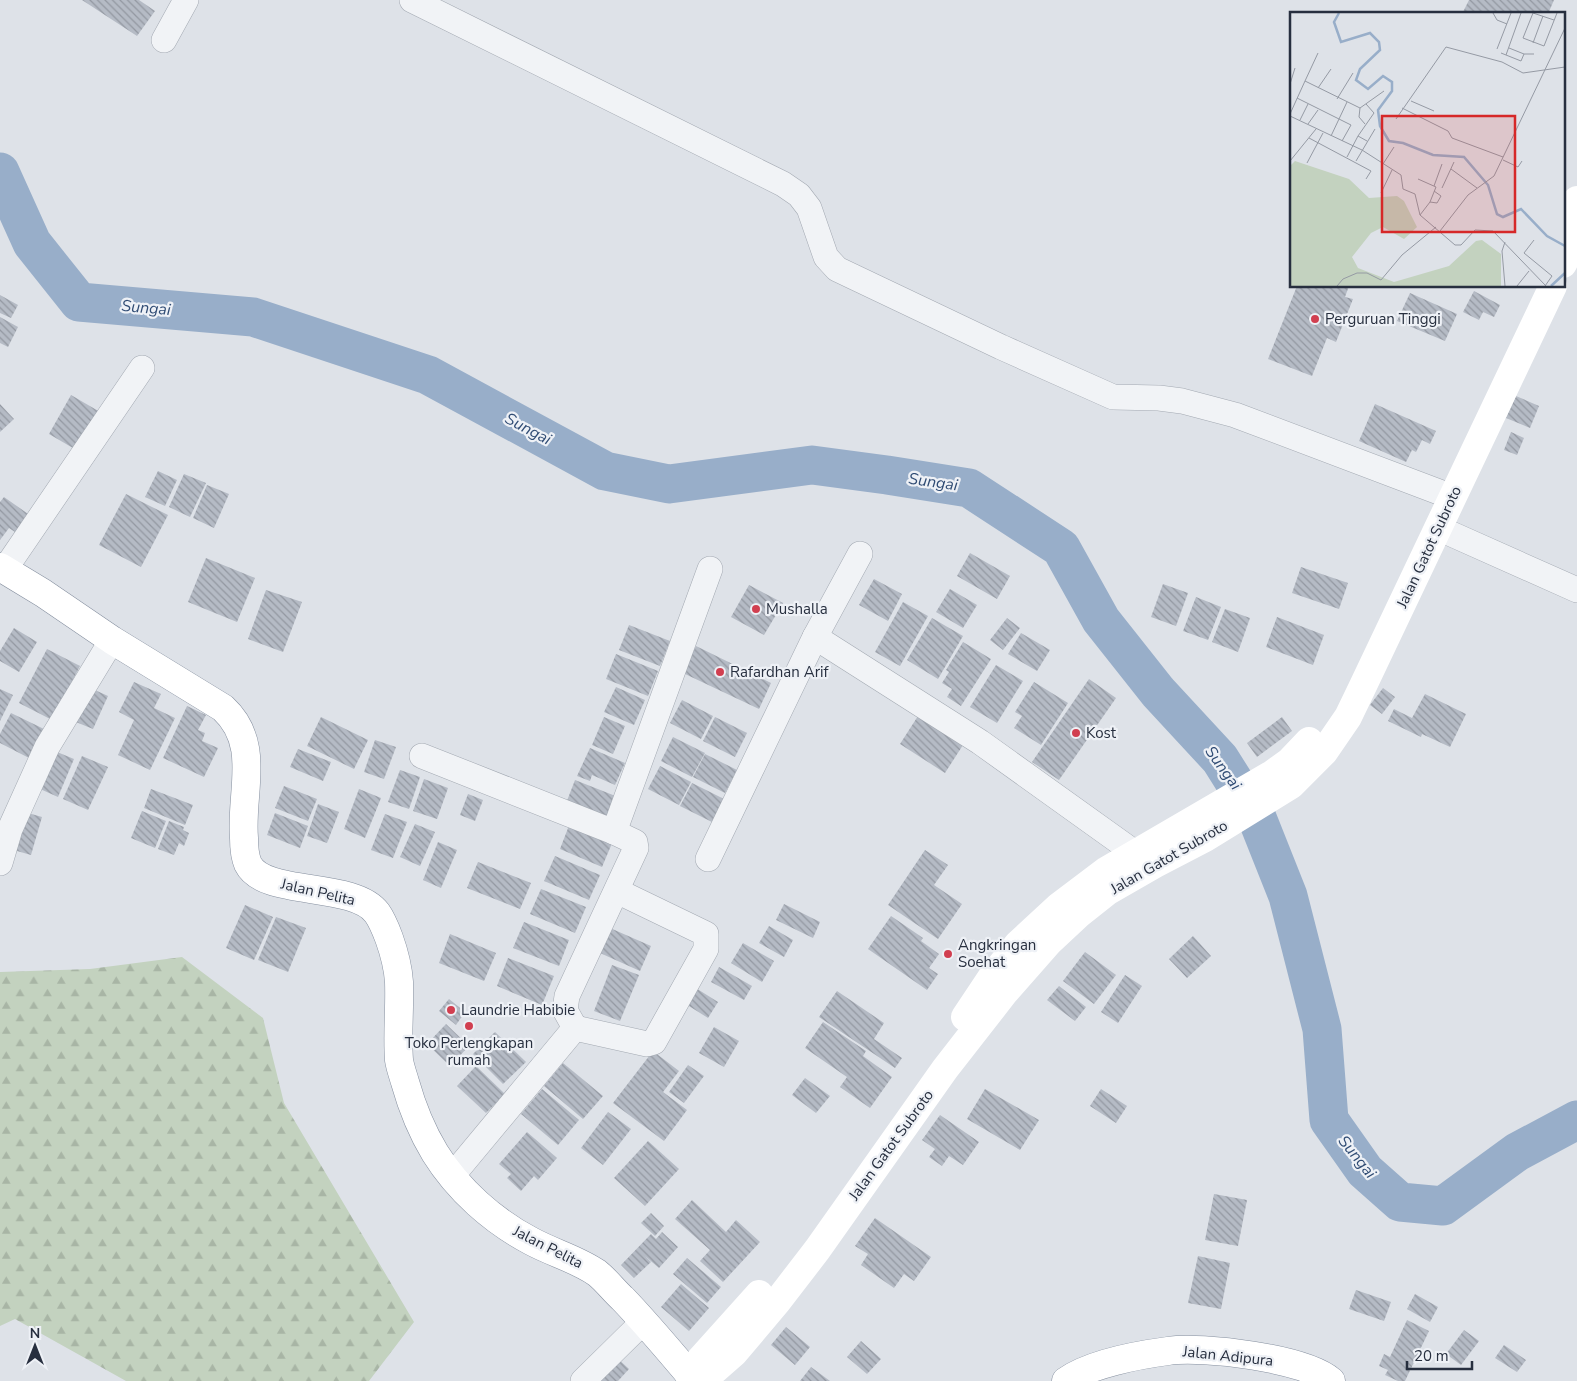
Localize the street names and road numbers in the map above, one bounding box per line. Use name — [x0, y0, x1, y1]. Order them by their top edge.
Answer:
street label: Jalan Gatot Subroto — [1392, 483, 1466, 612]
street label: Jalan Gatot Subroto — [1106, 815, 1231, 899]
street label: Jalan Pelita — [278, 874, 357, 910]
street label: Jalan Gatot Subroto — [843, 1086, 938, 1205]
street label: Jalan Pelita — [509, 1220, 586, 1273]
street label: Jalan Adipura — [1181, 1341, 1274, 1371]

